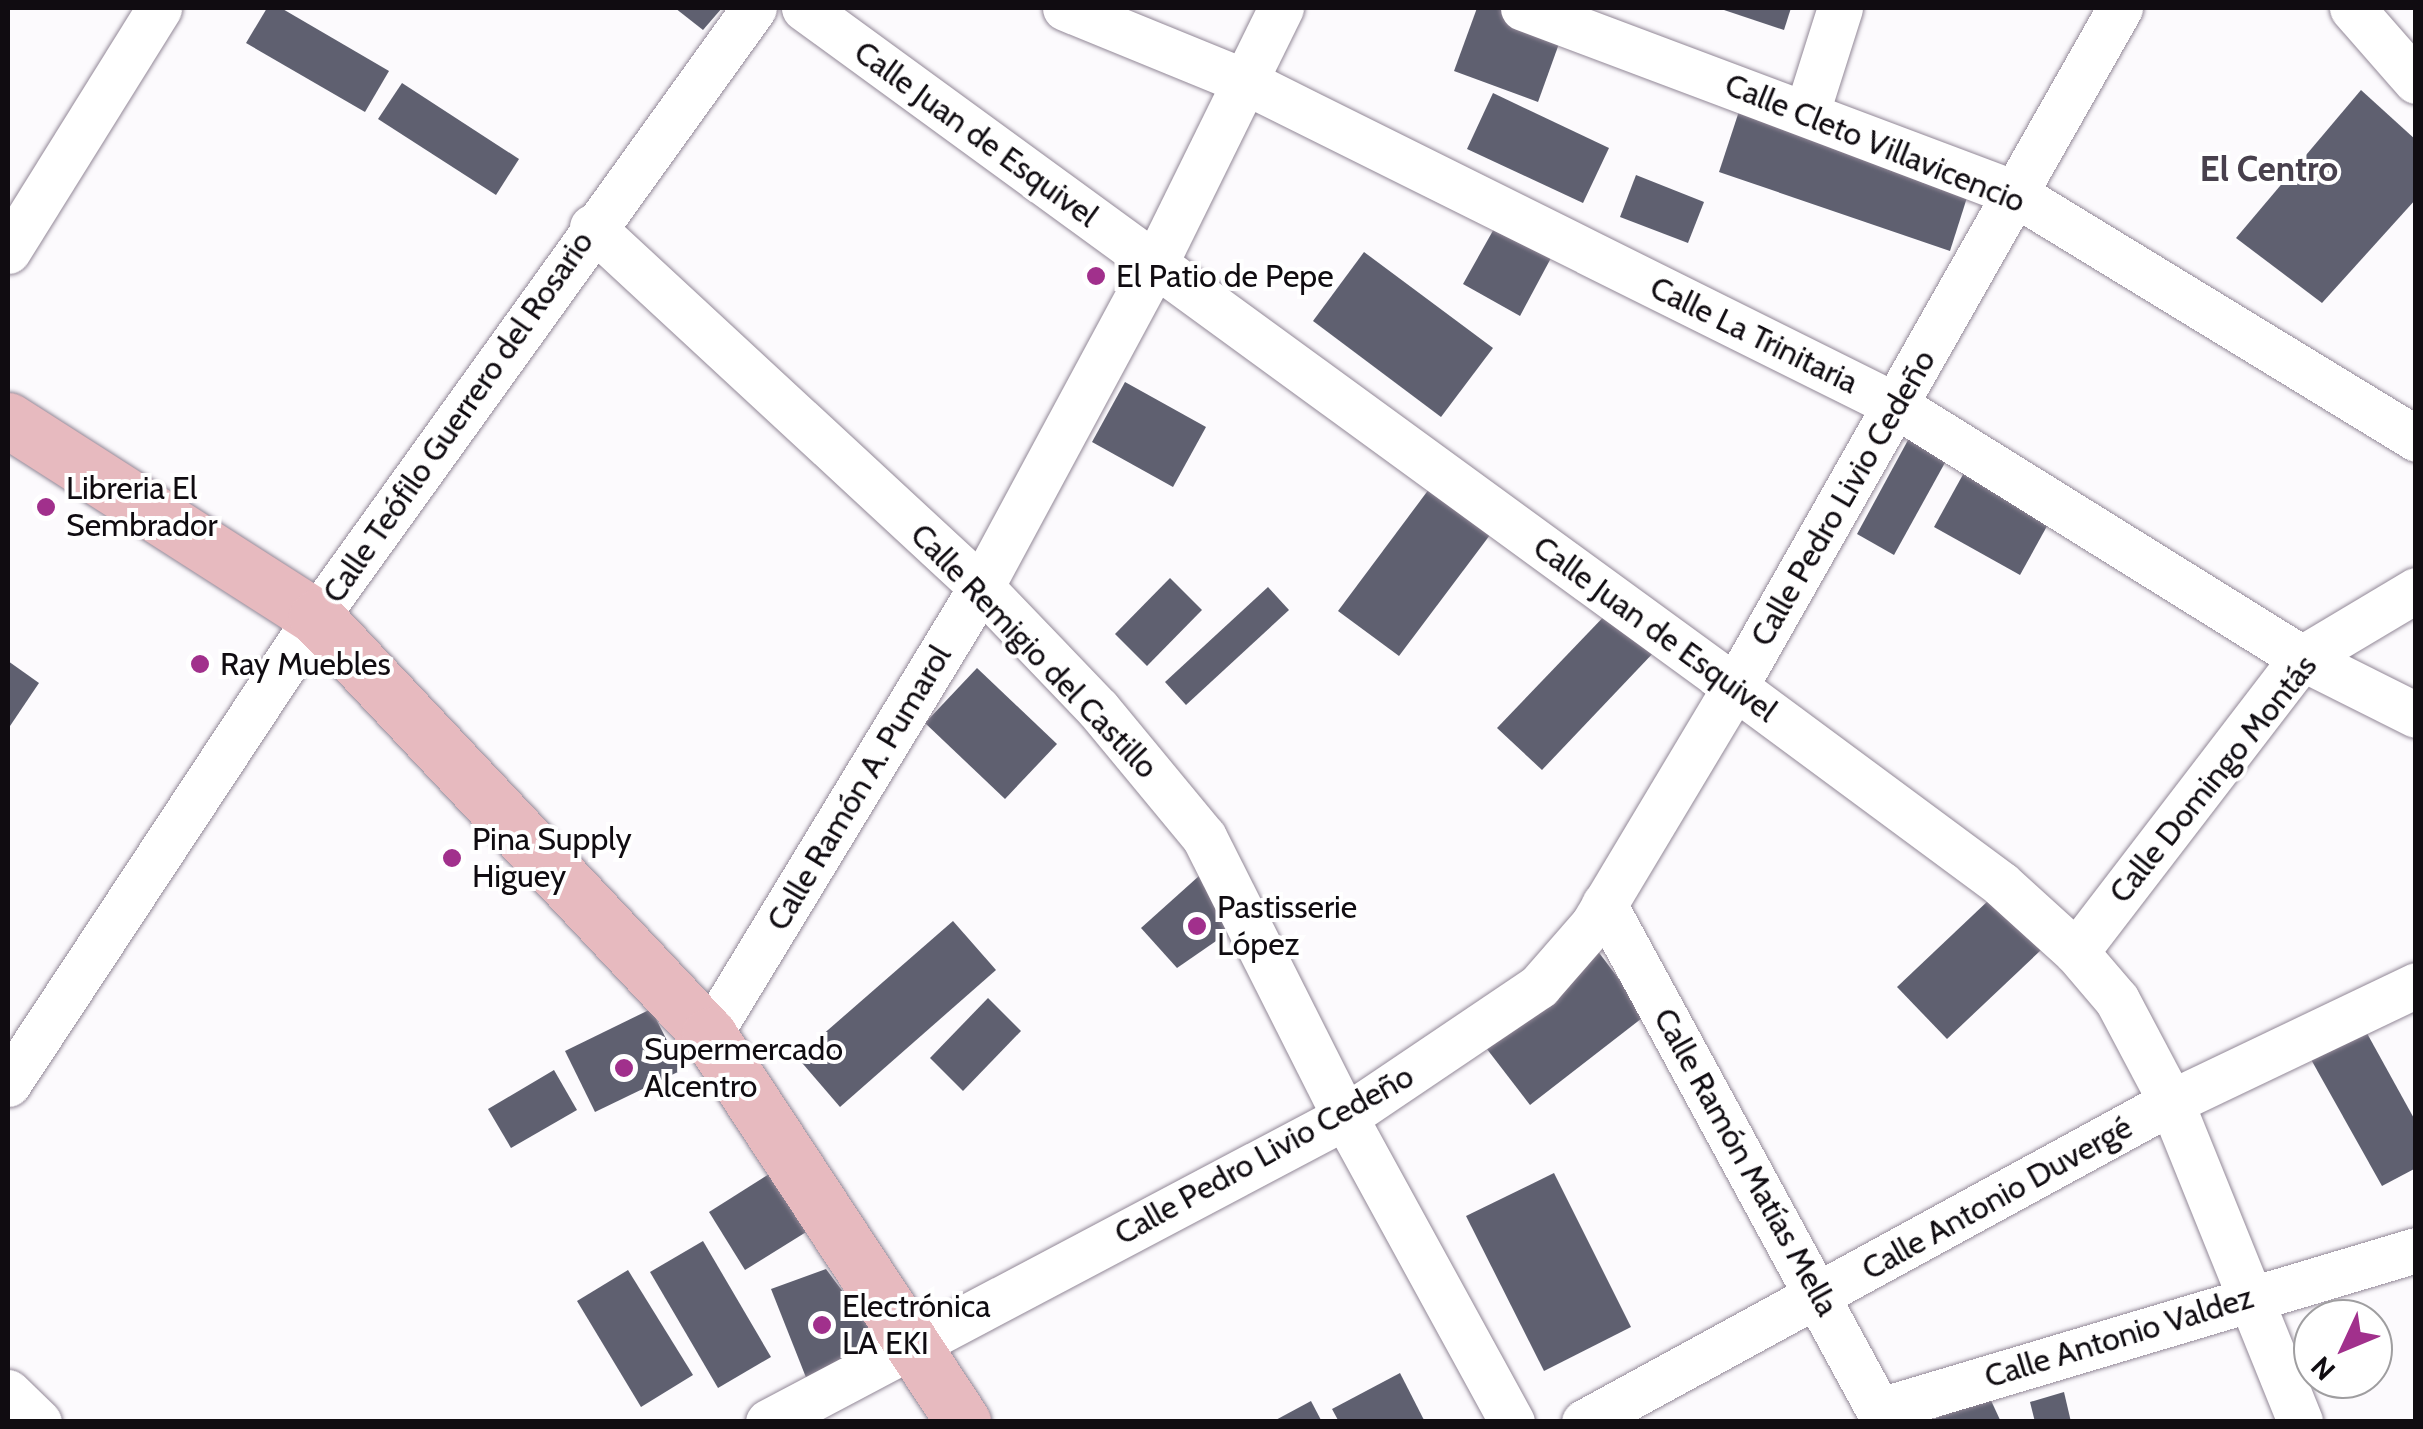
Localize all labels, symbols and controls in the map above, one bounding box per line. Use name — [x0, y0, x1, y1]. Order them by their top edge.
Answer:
street label: Calle Juan de Esquivel — [847, 33, 1105, 235]
street label: Calle Cleto Villavicencio — [1719, 65, 2031, 221]
district label: El Centro — [2200, 148, 2338, 190]
street label: Calle Teófilo Guerrero del Rosario — [315, 224, 601, 610]
place label: El Patio de Pepe — [1116, 257, 1334, 295]
marker: El Patio de Pepe — [1085, 265, 1107, 287]
street label: Calle La Trinitaria — [1644, 268, 1864, 402]
street label: Calle Pedro Livio Cedeño — [1742, 343, 1944, 653]
place label: Libreria El Sembrador — [66, 470, 218, 545]
marker: Libreria El Sembrador — [35, 496, 57, 518]
street label: Calle Remigio del Castillo — [902, 516, 1166, 786]
street label: Calle Juan de Esquivel — [1526, 528, 1784, 730]
street label: Calle Ramón A. Pumarol — [759, 639, 959, 937]
place label: Ray Muebles — [220, 645, 391, 683]
street label: Calle Domingo Montás — [2101, 647, 2325, 911]
marker: Ray Muebles — [189, 653, 211, 675]
place label: Pina Supply Higuey — [472, 821, 632, 896]
marker: Pina Supply Higuey — [441, 847, 463, 869]
place label: Pastisserie López — [1217, 889, 1357, 964]
marker: Pastisserie López — [1186, 915, 1208, 937]
street label: Calle Ramón Matías Mella — [1645, 1002, 1847, 1322]
place label: Supermercado Alcentro — [644, 1031, 843, 1106]
marker: Supermercado Alcentro — [613, 1057, 635, 1079]
street label: Calle Pedro Livio Cedeño — [1108, 1057, 1420, 1253]
street label: Calle Antonio Duvergé — [1855, 1108, 2139, 1288]
street label: Calle Antonio Valdez — [1980, 1278, 2258, 1396]
place label: Electrónica LA EKI — [842, 1288, 991, 1363]
north arrow — [2293, 1299, 2393, 1399]
marker: Electrónica LA EKI — [811, 1314, 833, 1336]
text: N — [2304, 1350, 2342, 1387]

